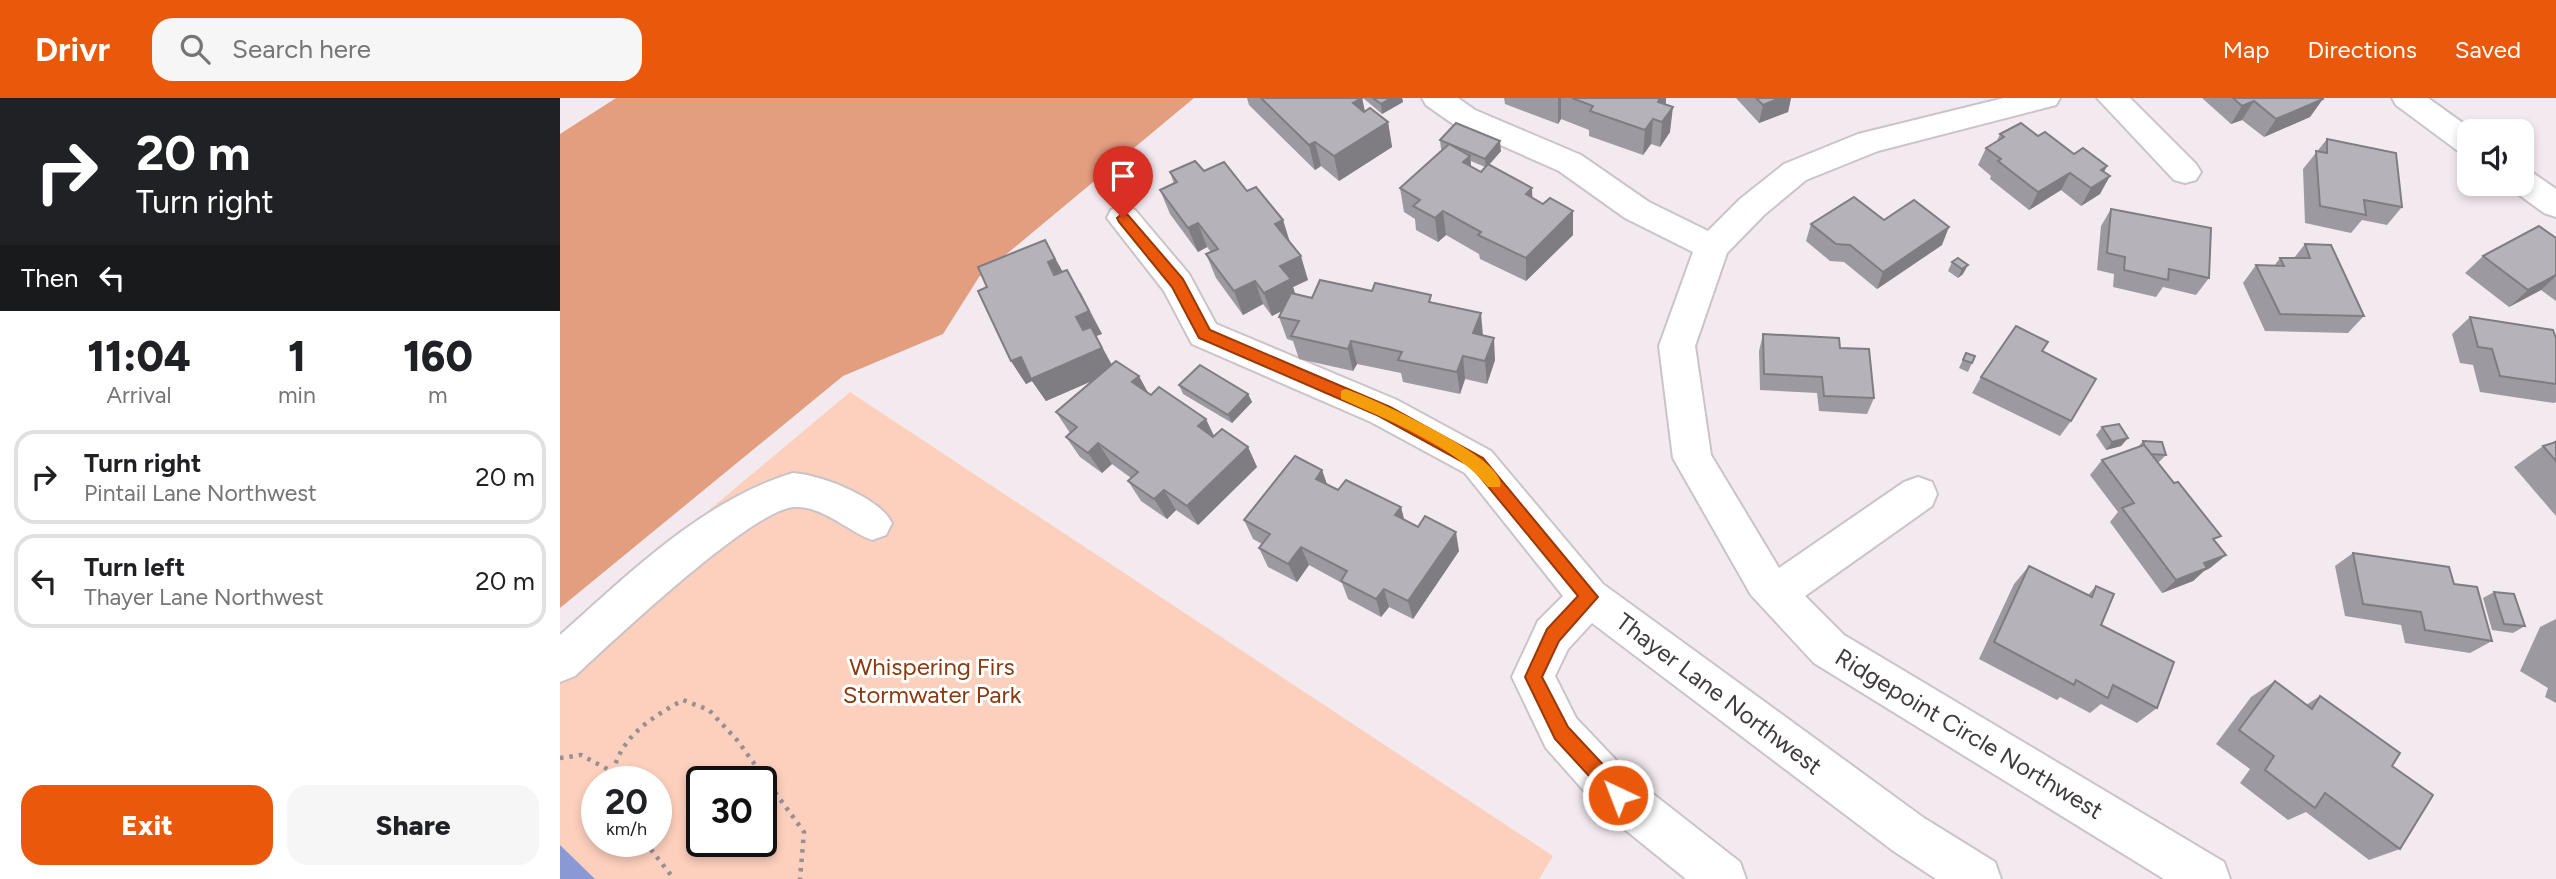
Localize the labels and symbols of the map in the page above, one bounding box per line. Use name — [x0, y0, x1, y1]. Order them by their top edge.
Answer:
pin — [1093, 146, 1153, 218]
street label: Thayer Lane Northwest — [1611, 607, 1828, 780]
street label: Ridgepoint Circle Northwest — [1830, 642, 2108, 825]
park label: Whispering Firs Stormwater Park — [843, 652, 1022, 709]
position arrow — [1581, 758, 1655, 832]
speed limit sign: 30 — [686, 766, 777, 857]

